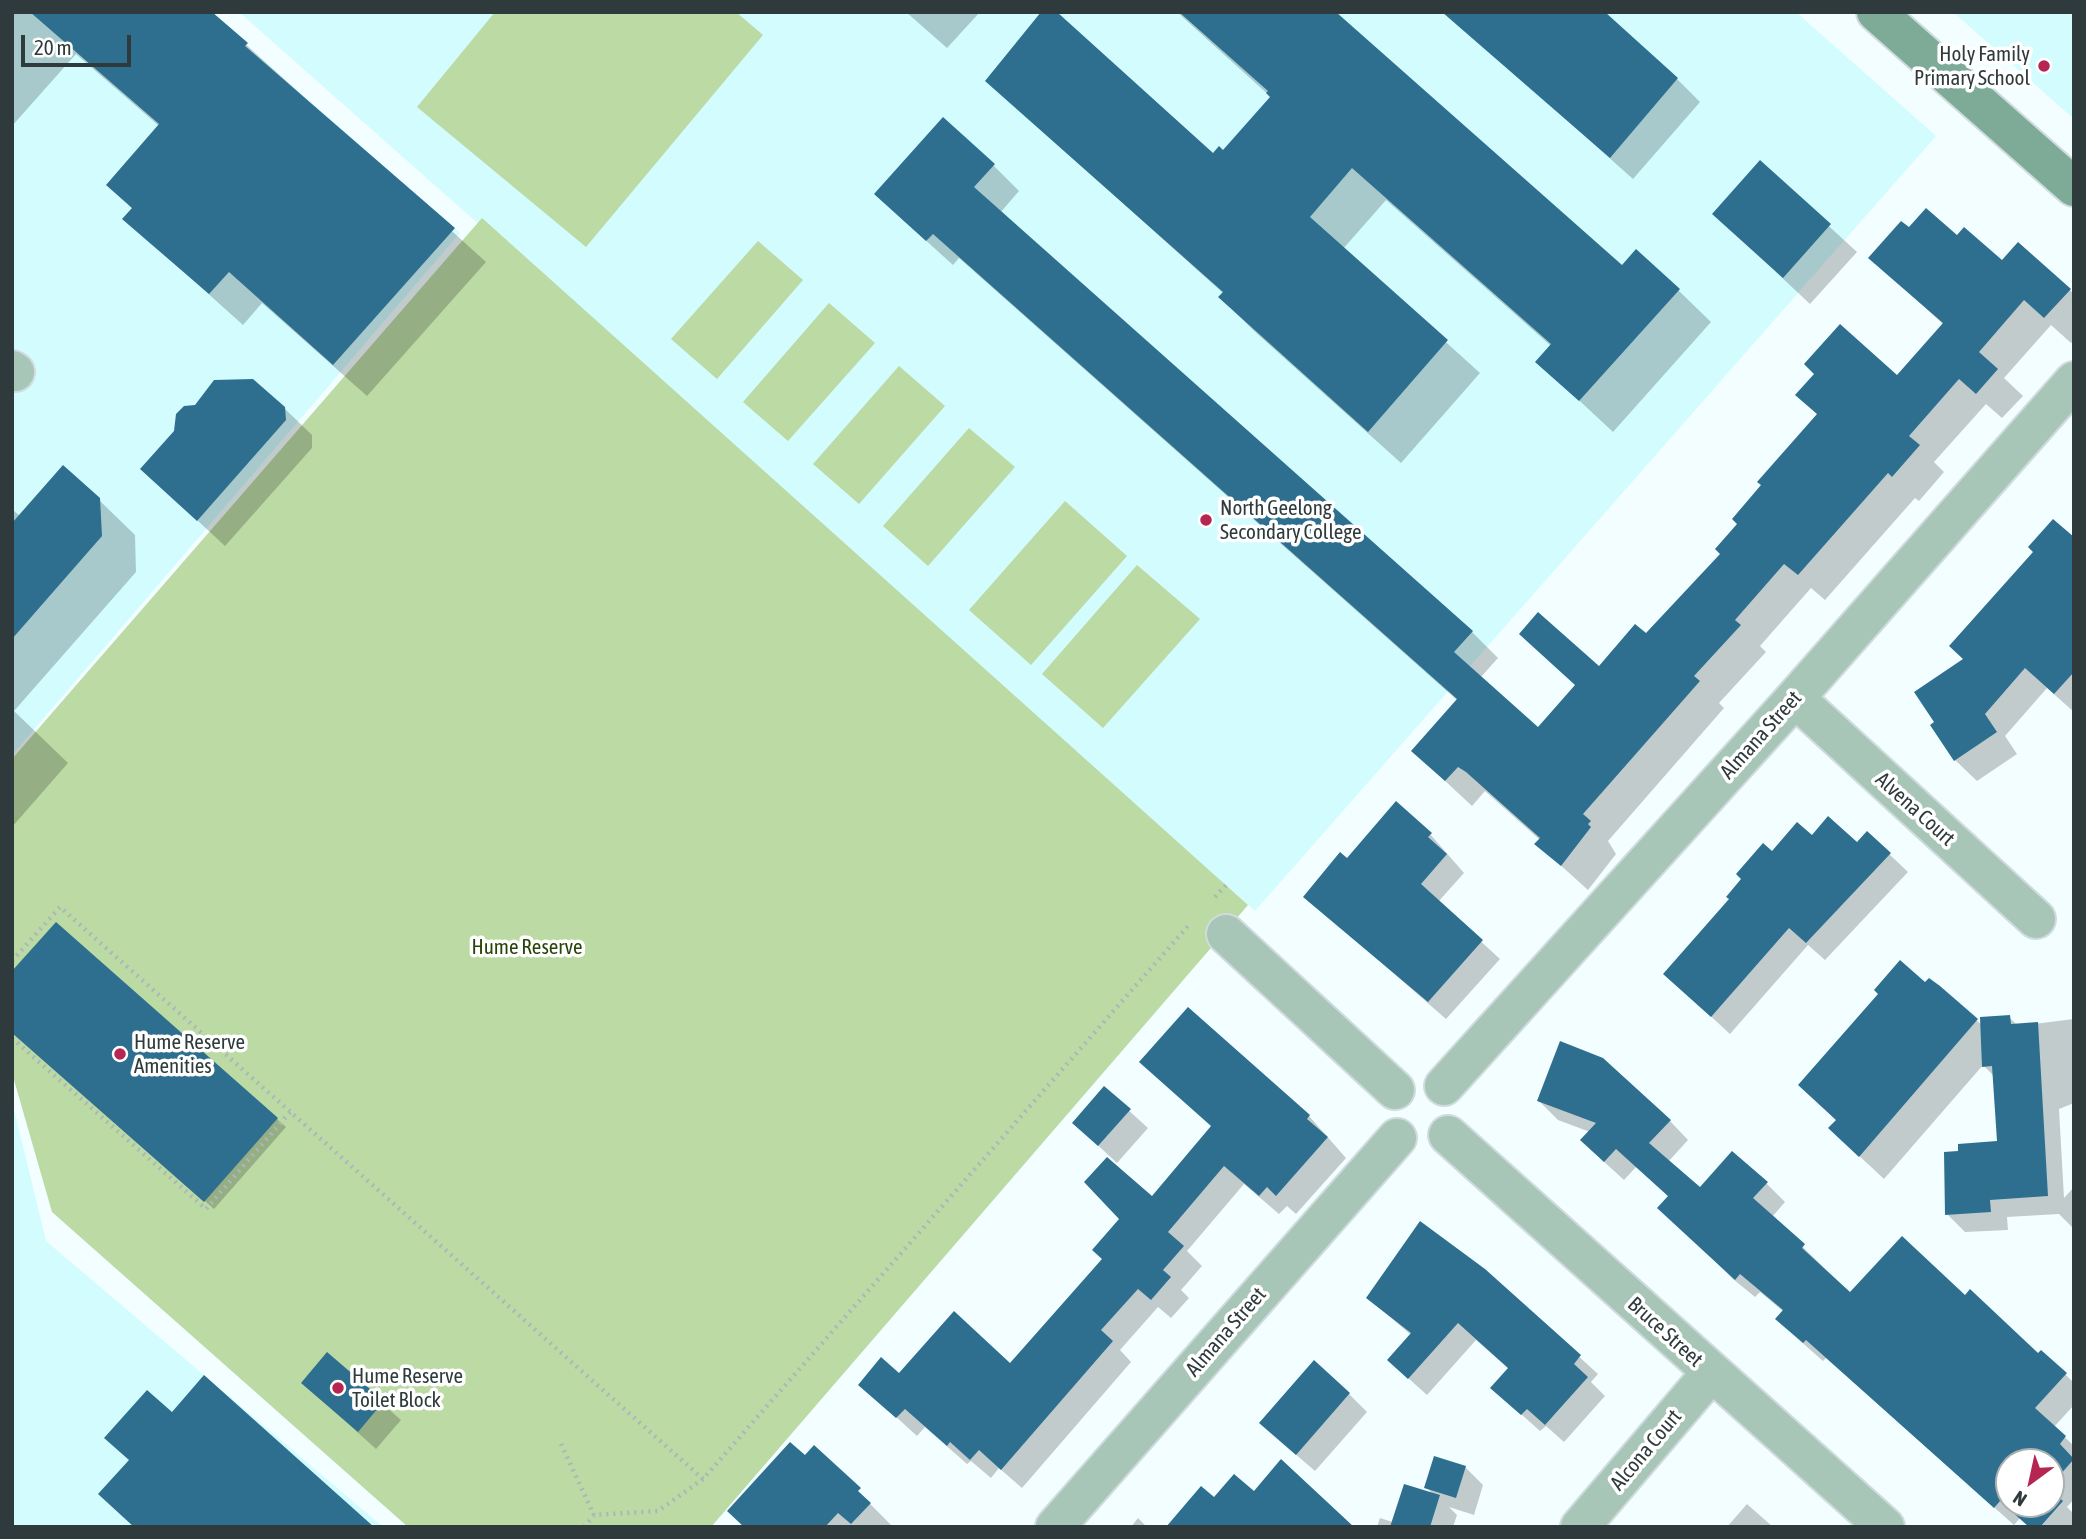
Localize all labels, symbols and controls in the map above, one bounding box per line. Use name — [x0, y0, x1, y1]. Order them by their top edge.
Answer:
scale bar — [24, 21, 135, 65]
text: 20 m — [34, 35, 72, 59]
place label: Holy Family Primary School — [1914, 41, 2030, 91]
marker: Holy Family Primary School — [2036, 58, 2052, 74]
place label: North Geelong Secondary College — [1220, 495, 1361, 545]
marker: North Geelong Secondary College — [1198, 512, 1214, 528]
street label: Almana Street — [1715, 686, 1807, 784]
street label: Alvena Court — [1870, 767, 1960, 851]
park label: Hume Reserve — [471, 934, 583, 960]
place label: Hume Reserve Amenities — [134, 1029, 245, 1079]
marker: Hume Reserve Amenities — [112, 1046, 128, 1062]
street label: Almana Street — [1181, 1282, 1271, 1382]
street label: Bruce Street — [1622, 1292, 1708, 1372]
place label: Hume Reserve Toilet Block — [352, 1363, 463, 1413]
marker: Hume Reserve Toilet Block — [330, 1380, 346, 1396]
street label: Alcona Court — [1605, 1405, 1687, 1495]
north arrow — [1995, 1448, 2065, 1518]
text: N — [2009, 1487, 2030, 1511]

